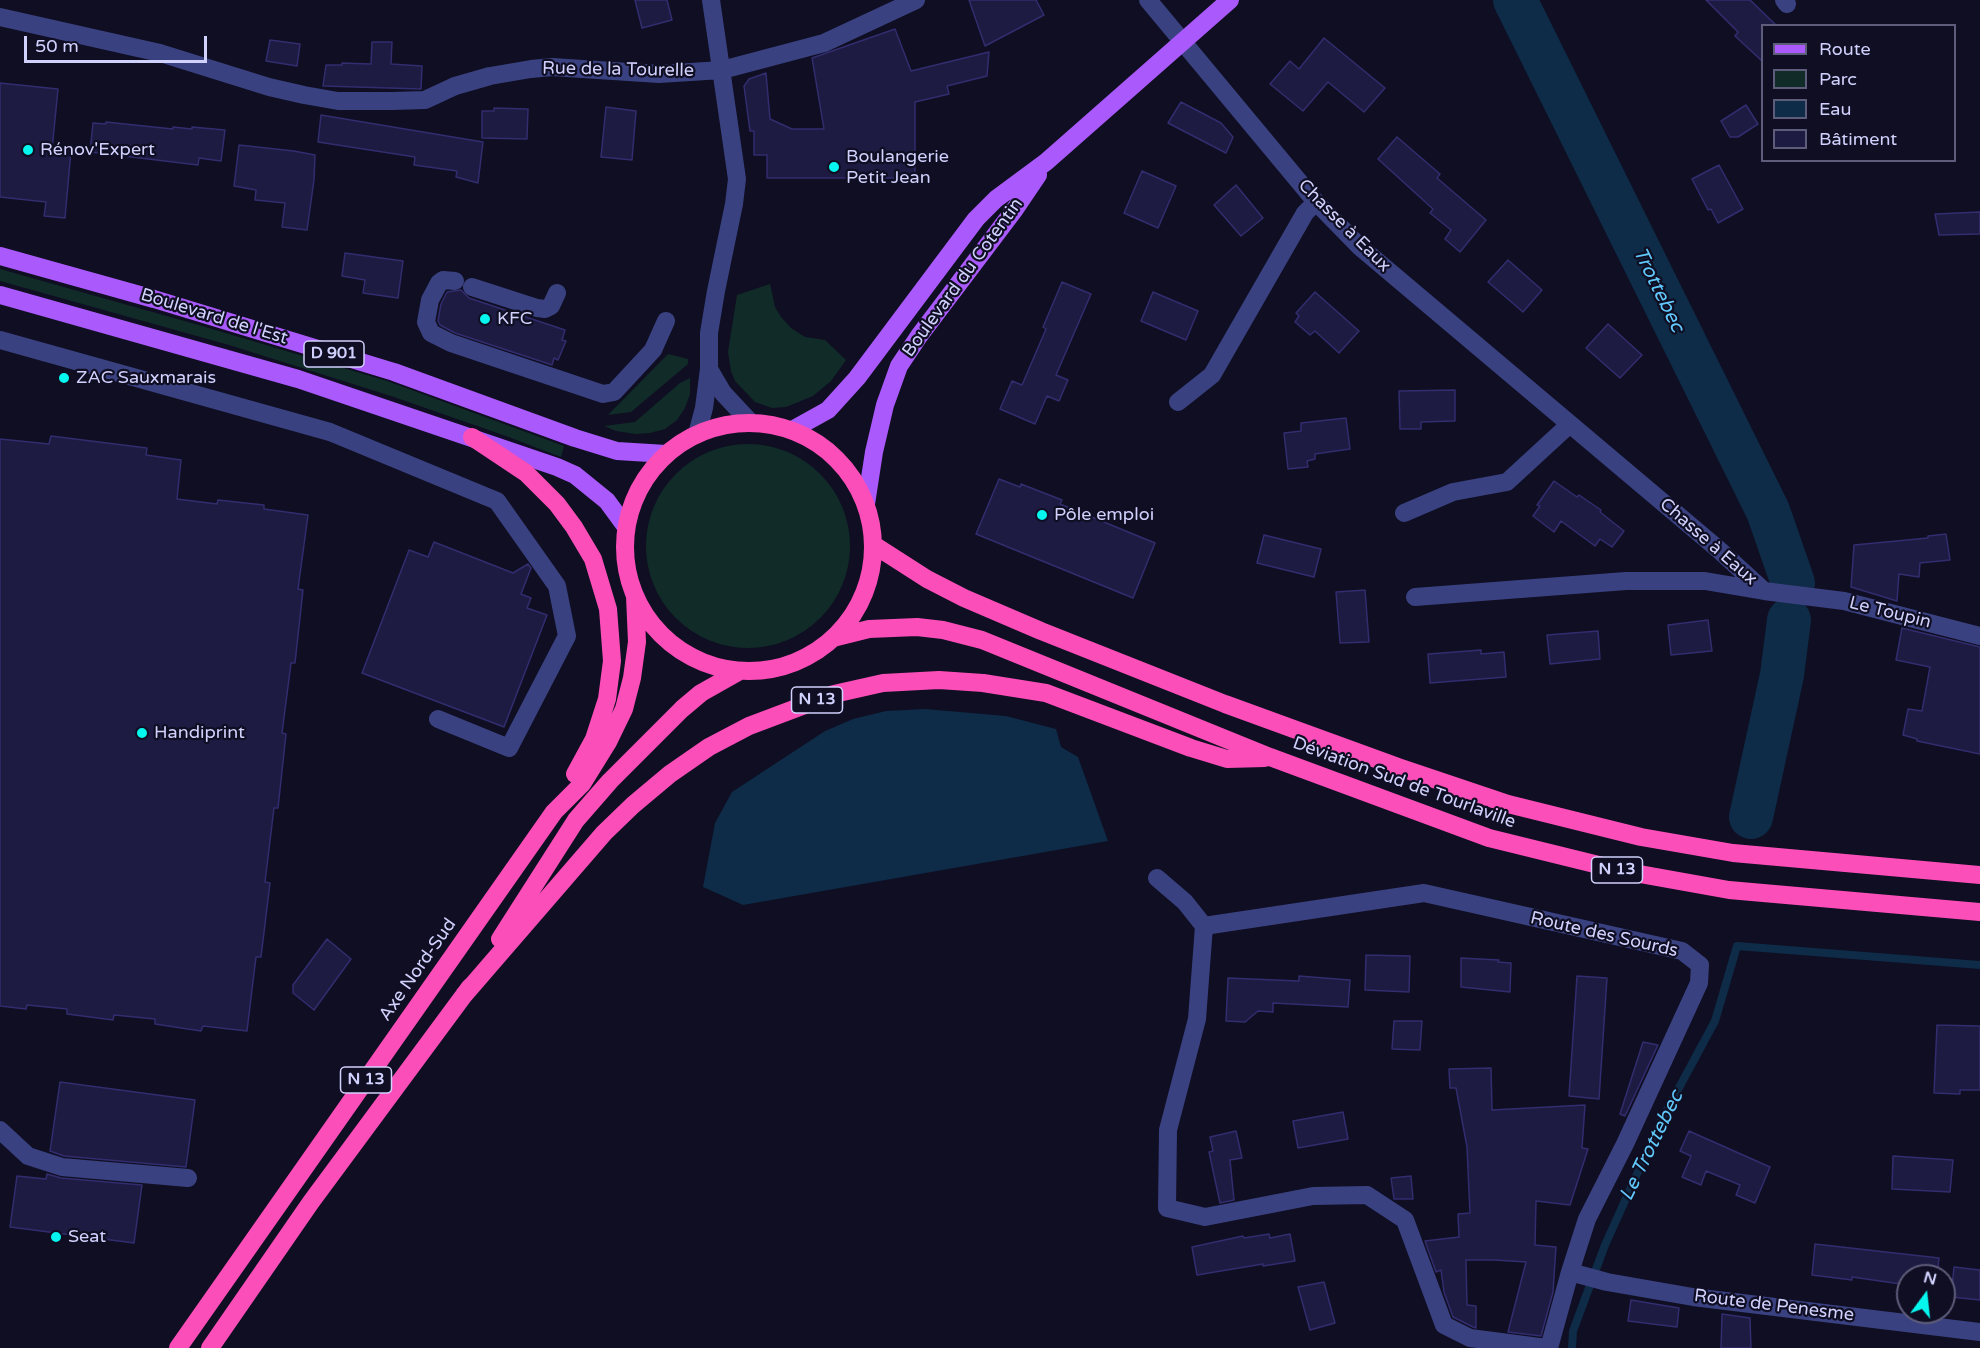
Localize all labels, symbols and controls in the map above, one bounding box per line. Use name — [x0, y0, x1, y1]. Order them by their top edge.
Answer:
scale bar — [27, 24, 210, 62]
legend — [1761, 24, 1956, 162]
text: 50 m — [35, 35, 79, 57]
text: Route — [1819, 38, 1871, 60]
street label: Rue de la Tourelle — [542, 58, 694, 82]
text: Parc — [1819, 68, 1857, 90]
text: Eau — [1819, 98, 1851, 120]
text: Bâtiment — [1819, 128, 1897, 150]
place label: Rénov'Expert — [40, 139, 155, 161]
marker: Rénov'Expert — [21, 143, 35, 157]
place label: Boulangerie Petit Jean — [846, 146, 949, 188]
marker: Boulangerie Petit Jean — [827, 160, 841, 174]
street label: Chasse à Eaux — [1293, 175, 1395, 277]
street label: Boulevard du Cotentin — [898, 194, 1028, 362]
water label: Trottebec — [1627, 244, 1689, 336]
street label: Boulevard de l'Est — [138, 284, 290, 350]
place label: KFC — [497, 308, 532, 330]
marker: KFC — [478, 312, 492, 326]
road number: D 901 — [304, 341, 364, 367]
place label: ZAC Sauxmarais — [76, 367, 216, 389]
marker: ZAC Sauxmarais — [57, 371, 71, 385]
street label: Chasse à Eaux — [1655, 494, 1761, 590]
place label: Pôle emploi — [1054, 504, 1154, 526]
marker: Pôle emploi — [1035, 508, 1049, 522]
street label: Le Toupin — [1847, 592, 1933, 634]
road number: N 13 — [792, 687, 842, 713]
place label: Handiprint — [154, 722, 245, 744]
marker: Handiprint — [135, 726, 149, 740]
street label: Déviation Sud de Tourlaville — [1290, 733, 1518, 833]
road number: N 13 — [1592, 857, 1642, 883]
street label: Route des Sourds — [1528, 908, 1680, 962]
street label: Axe Nord-Sud — [375, 915, 461, 1025]
road number: N 13 — [340, 1067, 392, 1093]
water label: Le Trottebec — [1615, 1087, 1689, 1205]
place label: Seat — [68, 1226, 106, 1248]
marker: Seat — [49, 1230, 63, 1244]
north arrow — [1896, 1264, 1956, 1324]
text: N — [1921, 1267, 1939, 1290]
street label: Route de Penesme — [1693, 1285, 1855, 1327]

